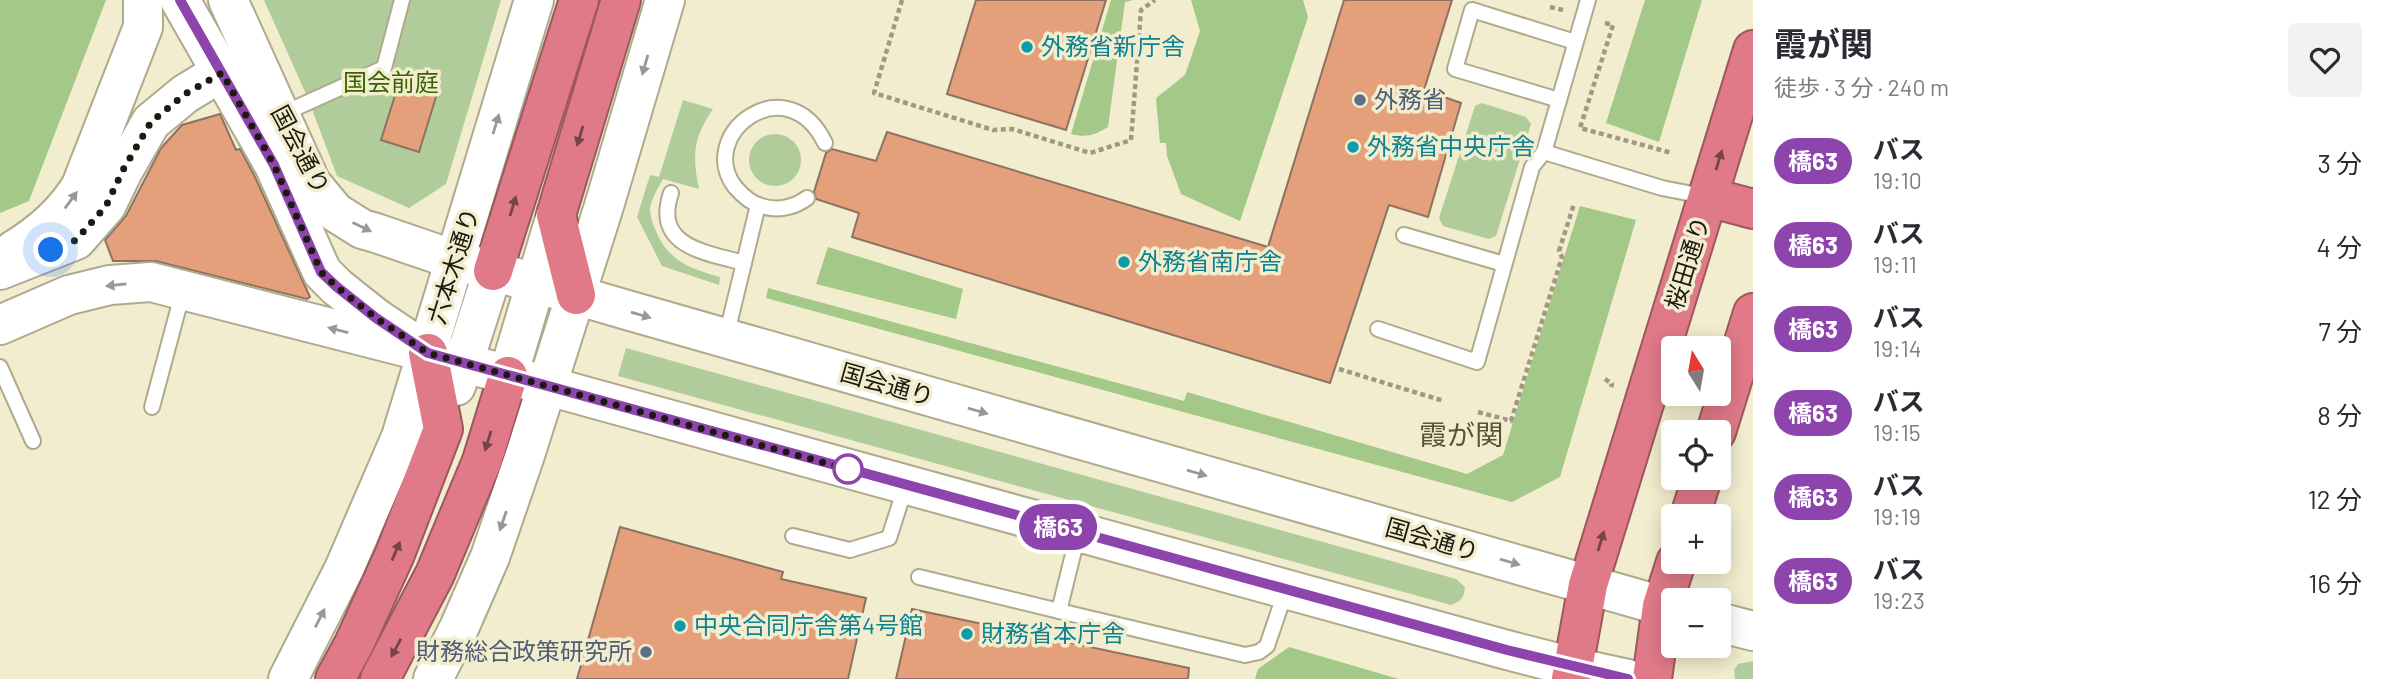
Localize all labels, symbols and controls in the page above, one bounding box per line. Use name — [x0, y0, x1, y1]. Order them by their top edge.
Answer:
text: 霞が関 — [1774, 23, 1873, 63]
button: heart — [2288, 23, 2362, 97]
place label: 外務省新庁舎 — [1041, 31, 1185, 60]
marker: 外務省新庁舎 — [1019, 39, 1035, 55]
one-way arrow — [640, 55, 650, 76]
park label: 国会前庭 — [343, 67, 439, 96]
text: 徒歩 · 3 分 · 240 m — [1774, 73, 1949, 101]
place label: 外務省 — [1374, 84, 1446, 113]
marker: 外務省 — [1352, 92, 1368, 108]
street label: 国会通り — [266, 100, 337, 198]
one-way arrow — [492, 113, 502, 134]
one-way arrow — [574, 125, 584, 146]
place label: 外務省中央庁舎 — [1367, 131, 1535, 160]
text: バス — [1873, 133, 1925, 164]
marker: 外務省中央庁舎 — [1345, 139, 1361, 155]
text: 橋63 — [1788, 146, 1838, 175]
text: 3 分 — [2317, 147, 2362, 178]
one-way arrow — [1715, 149, 1725, 170]
text: 19:10 — [1873, 166, 1922, 194]
one-way arrow — [64, 191, 78, 210]
one-way arrow — [509, 195, 519, 216]
street label: 六本木通り — [421, 204, 484, 327]
street label: 桜田通り — [1659, 212, 1714, 313]
text: バス — [1873, 217, 1925, 248]
one-way arrow — [352, 221, 372, 232]
text: 橋63 — [1788, 230, 1838, 259]
text: 4 分 — [2316, 231, 2362, 262]
your location — [33, 232, 68, 267]
place label: 外務省南庁舎 — [1138, 246, 1282, 275]
text: 19:11 — [1873, 250, 1917, 278]
marker: 外務省南庁舎 — [1116, 254, 1132, 270]
one-way arrow — [105, 280, 127, 291]
text: バス — [1873, 301, 1925, 332]
one-way arrow — [631, 310, 652, 320]
text: 橋63 — [1788, 314, 1838, 343]
text: 7 分 — [2319, 315, 2362, 346]
one-way arrow — [327, 324, 349, 335]
text: 19:14 — [1873, 334, 1921, 362]
north arrow — [1661, 336, 1731, 406]
map controls — [1661, 336, 1731, 658]
street label: 国会通り — [837, 356, 938, 411]
text: バス — [1873, 385, 1925, 416]
text: 橋63 — [1788, 398, 1838, 427]
text: 8 分 — [2317, 399, 2362, 430]
one-way arrow — [968, 406, 989, 416]
district label: 霞が関 — [1419, 417, 1503, 451]
text: 19:15 — [1873, 418, 1921, 446]
button: locate — [1661, 420, 1731, 490]
one-way arrow — [482, 430, 493, 451]
unlabelled marker — [833, 454, 863, 484]
one-way arrow — [1186, 468, 1208, 479]
text: バス — [1873, 469, 1925, 500]
text: 橋63 — [1788, 482, 1838, 511]
text: 12 分 — [2308, 483, 2362, 514]
text: 19:19 — [1873, 502, 1921, 530]
line badge: 橋63 — [1018, 504, 1098, 550]
button: + — [1661, 504, 1731, 574]
one-way arrow — [497, 511, 507, 532]
street label: 国会通り — [1382, 511, 1483, 566]
text: 橋63 — [1033, 512, 1083, 541]
one-way arrow — [1597, 530, 1607, 551]
one-way arrow — [390, 541, 402, 561]
text: バス — [1873, 553, 1925, 584]
one-way arrow — [1499, 558, 1520, 568]
text: 橋63 — [1788, 566, 1838, 595]
text: 16 分 — [2308, 567, 2362, 598]
text: 19:23 — [1873, 586, 1925, 614]
button: − — [1661, 588, 1731, 658]
one-way arrow — [314, 608, 325, 628]
place label: 中央合同庁舎第4号館 — [694, 610, 923, 639]
marker: 中央合同庁舎第4号館 — [672, 618, 688, 634]
place label: 財務省本庁舎 — [981, 618, 1125, 647]
marker: 財務省本庁舎 — [959, 626, 975, 642]
place label: 財務総合政策研究所 — [416, 636, 632, 665]
one-way arrow — [390, 639, 402, 658]
marker: 財務総合政策研究所 — [638, 644, 654, 660]

